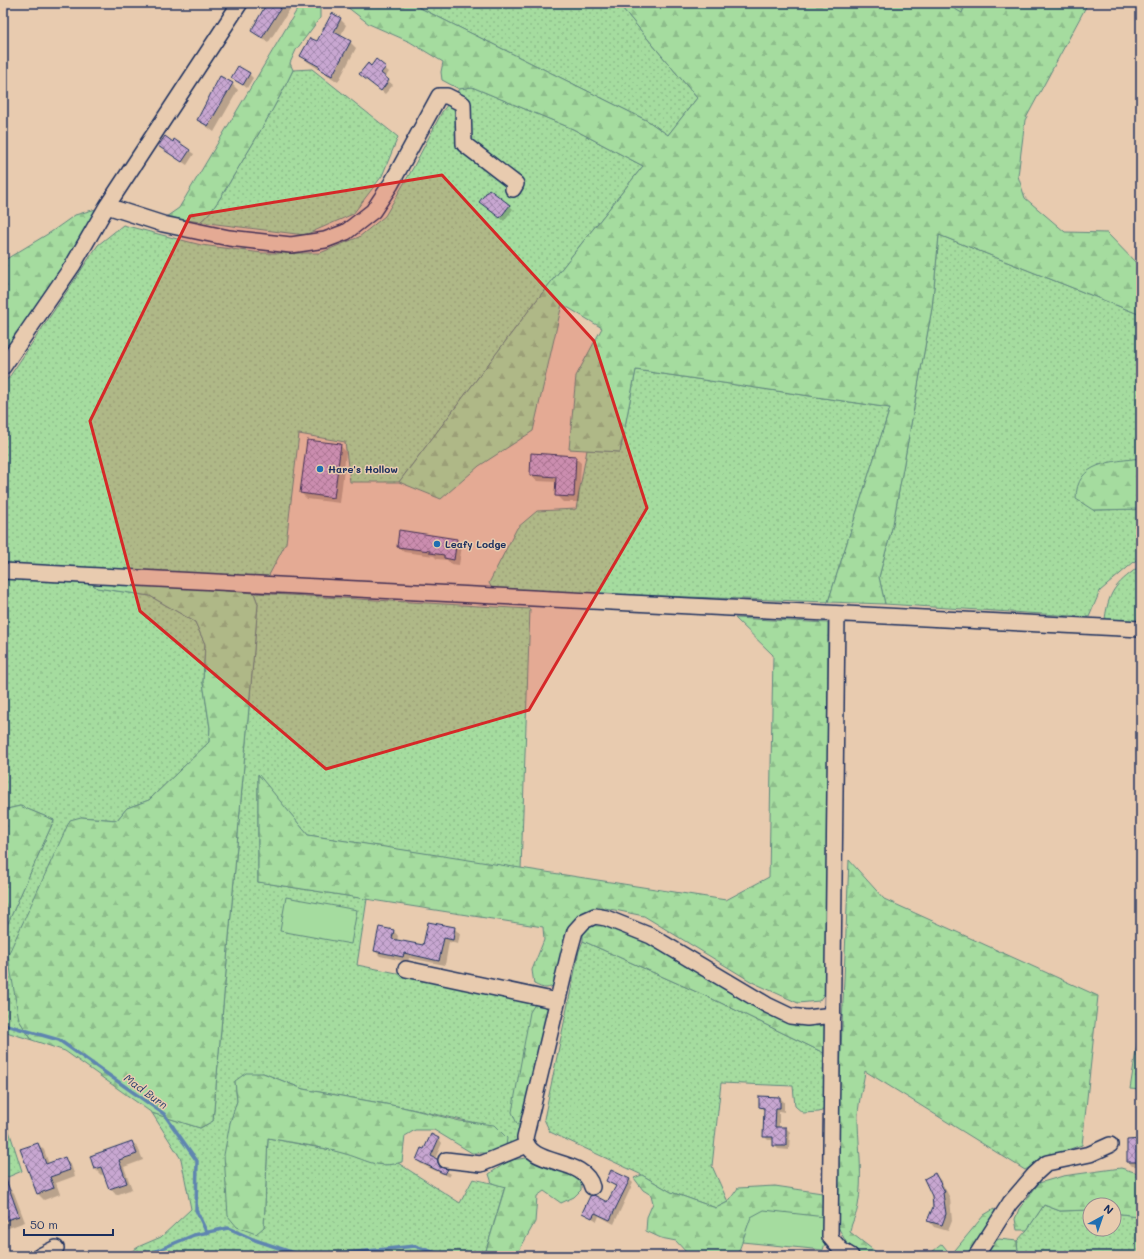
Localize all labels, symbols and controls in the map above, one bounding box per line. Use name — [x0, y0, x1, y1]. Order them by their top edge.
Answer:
place label: Hare's Hollow — [328, 462, 398, 476]
marker: Hare's Hollow — [315, 464, 325, 474]
place label: Leafy Lodge — [445, 537, 506, 551]
marker: Leafy Lodge — [432, 539, 442, 549]
water label: Mad Burn — [121, 1070, 171, 1112]
north arrow — [1082, 1197, 1122, 1237]
text: N — [1101, 1201, 1117, 1217]
scale bar — [24, 1211, 113, 1237]
text: 50 m — [30, 1216, 58, 1232]

